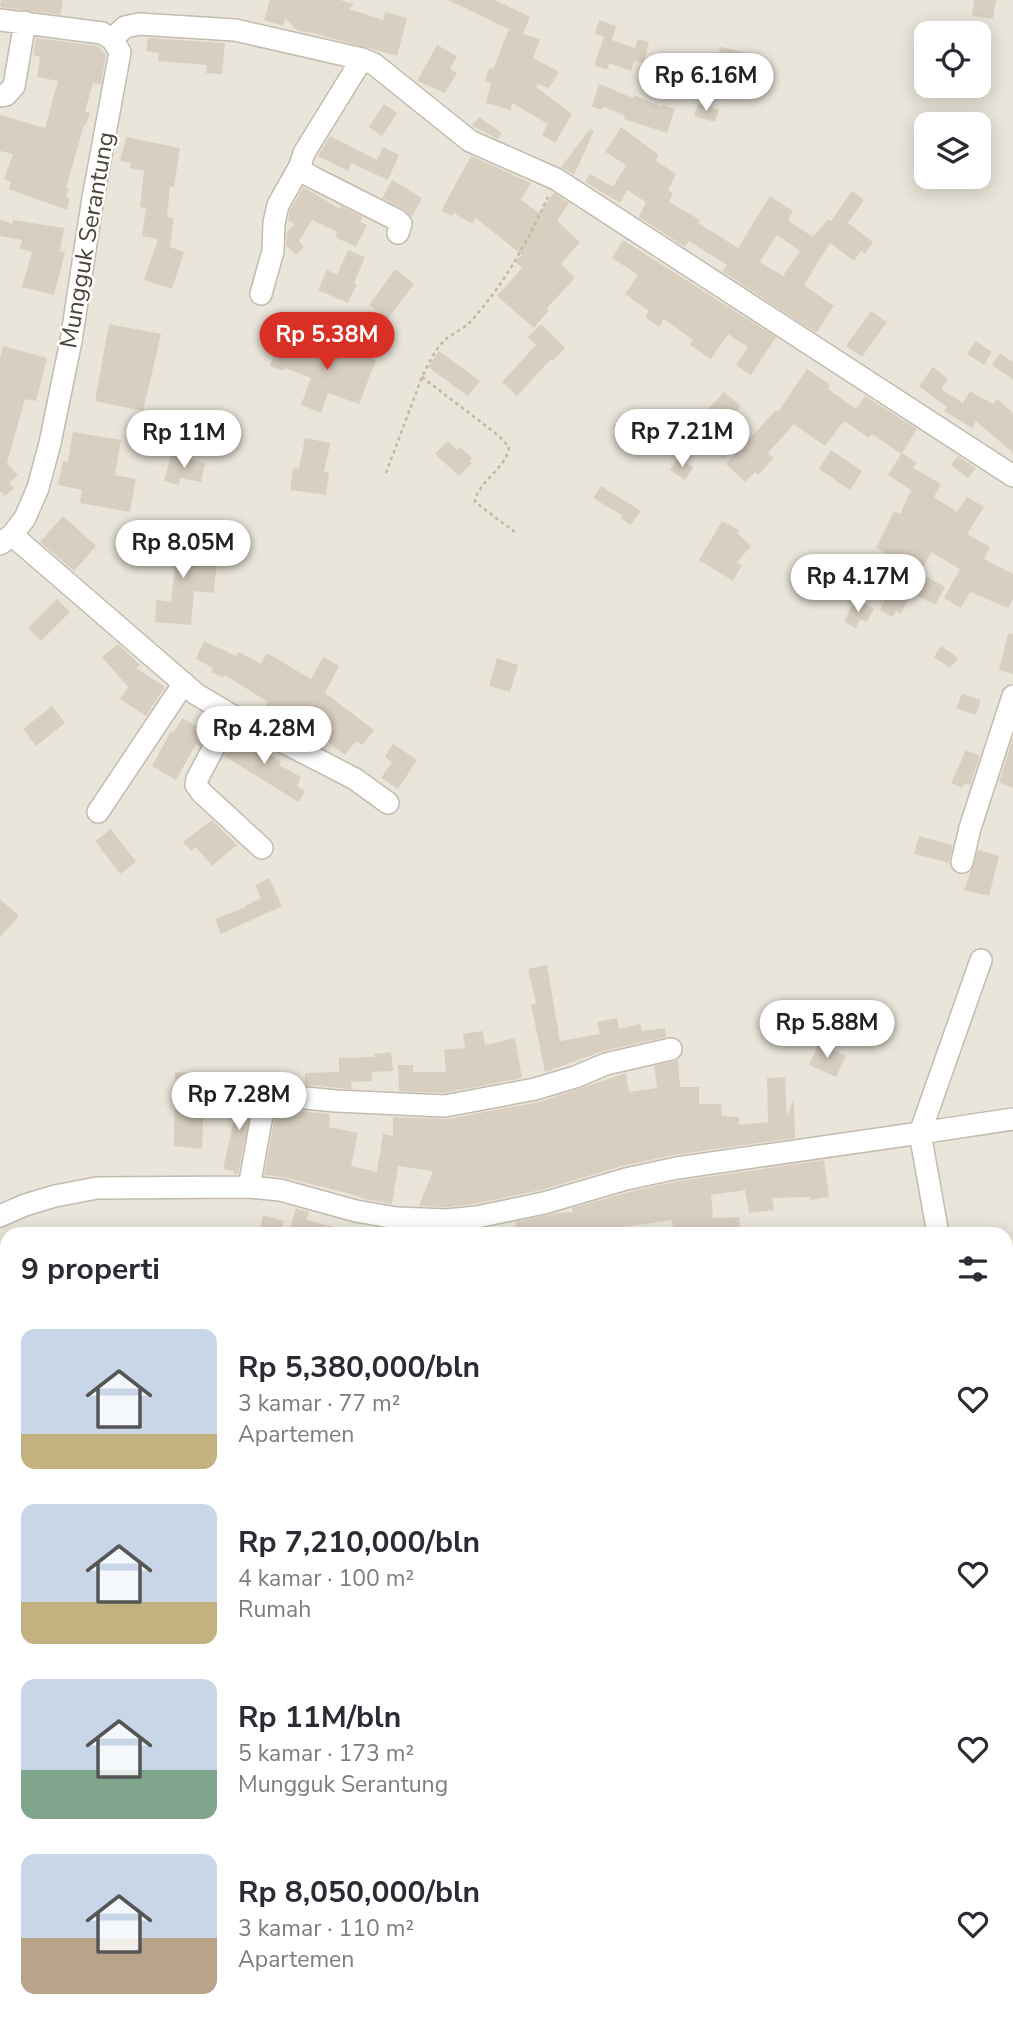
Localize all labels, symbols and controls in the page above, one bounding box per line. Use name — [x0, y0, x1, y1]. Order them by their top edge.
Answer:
map controls — [914, 21, 991, 189]
button: locate — [914, 21, 991, 98]
pin: Rp 6.16M — [634, 54, 778, 113]
text: Rp 6.16M — [655, 60, 757, 91]
button: layers — [914, 112, 991, 189]
street label: Mungguk Serantung — [52, 129, 122, 351]
pin: Rp 5.38M — [255, 312, 399, 372]
text: Rp 5.38M — [276, 319, 378, 350]
pin: Rp 11M — [127, 410, 241, 470]
pin: Rp 7.21M — [610, 410, 754, 469]
text: Rp 7.21M — [631, 416, 733, 447]
text: Rp 11M — [142, 417, 226, 448]
pin: Rp 8.05M — [111, 520, 255, 580]
text: Rp 8.05M — [132, 527, 234, 558]
pin: Rp 4.17M — [786, 554, 930, 614]
text: Rp 4.17M — [807, 561, 909, 592]
pin: Rp 4.28M — [192, 706, 336, 766]
text: Rp 4.28M — [213, 713, 315, 744]
pin: Rp 5.88M — [755, 1000, 899, 1060]
text: Rp 5.88M — [776, 1007, 878, 1038]
pin: Rp 7.28M — [167, 1072, 311, 1132]
text: Rp 7.28M — [188, 1079, 290, 1110]
text: 9 properti — [21, 1249, 160, 1290]
icon: filters — [954, 1250, 992, 1288]
text: Rp 5,380,000/bln — [238, 1347, 480, 1388]
icon: home — [77, 1357, 161, 1441]
icon: heart — [954, 1380, 992, 1418]
text: 3 kamar · 77 m² — [238, 1388, 400, 1419]
text: Apartemen — [238, 1419, 354, 1450]
text: Rp 7,210,000/bln — [238, 1522, 480, 1563]
icon: home — [77, 1532, 161, 1616]
icon: heart — [954, 1555, 992, 1593]
text: 4 kamar · 100 m² — [238, 1563, 414, 1594]
text: Rumah — [238, 1594, 311, 1625]
text: Rp 11M/bln — [238, 1697, 401, 1738]
icon: home — [77, 1707, 161, 1791]
icon: heart — [954, 1730, 992, 1768]
text: 5 kamar · 173 m² — [238, 1738, 414, 1769]
text: Mungguk Serantung — [238, 1769, 448, 1800]
text: Rp 8,050,000/bln — [238, 1872, 480, 1913]
icon: home — [77, 1882, 161, 1966]
icon: heart — [954, 1905, 992, 1943]
text: 3 kamar · 110 m² — [238, 1913, 414, 1944]
text: Apartemen — [238, 1944, 354, 1975]

